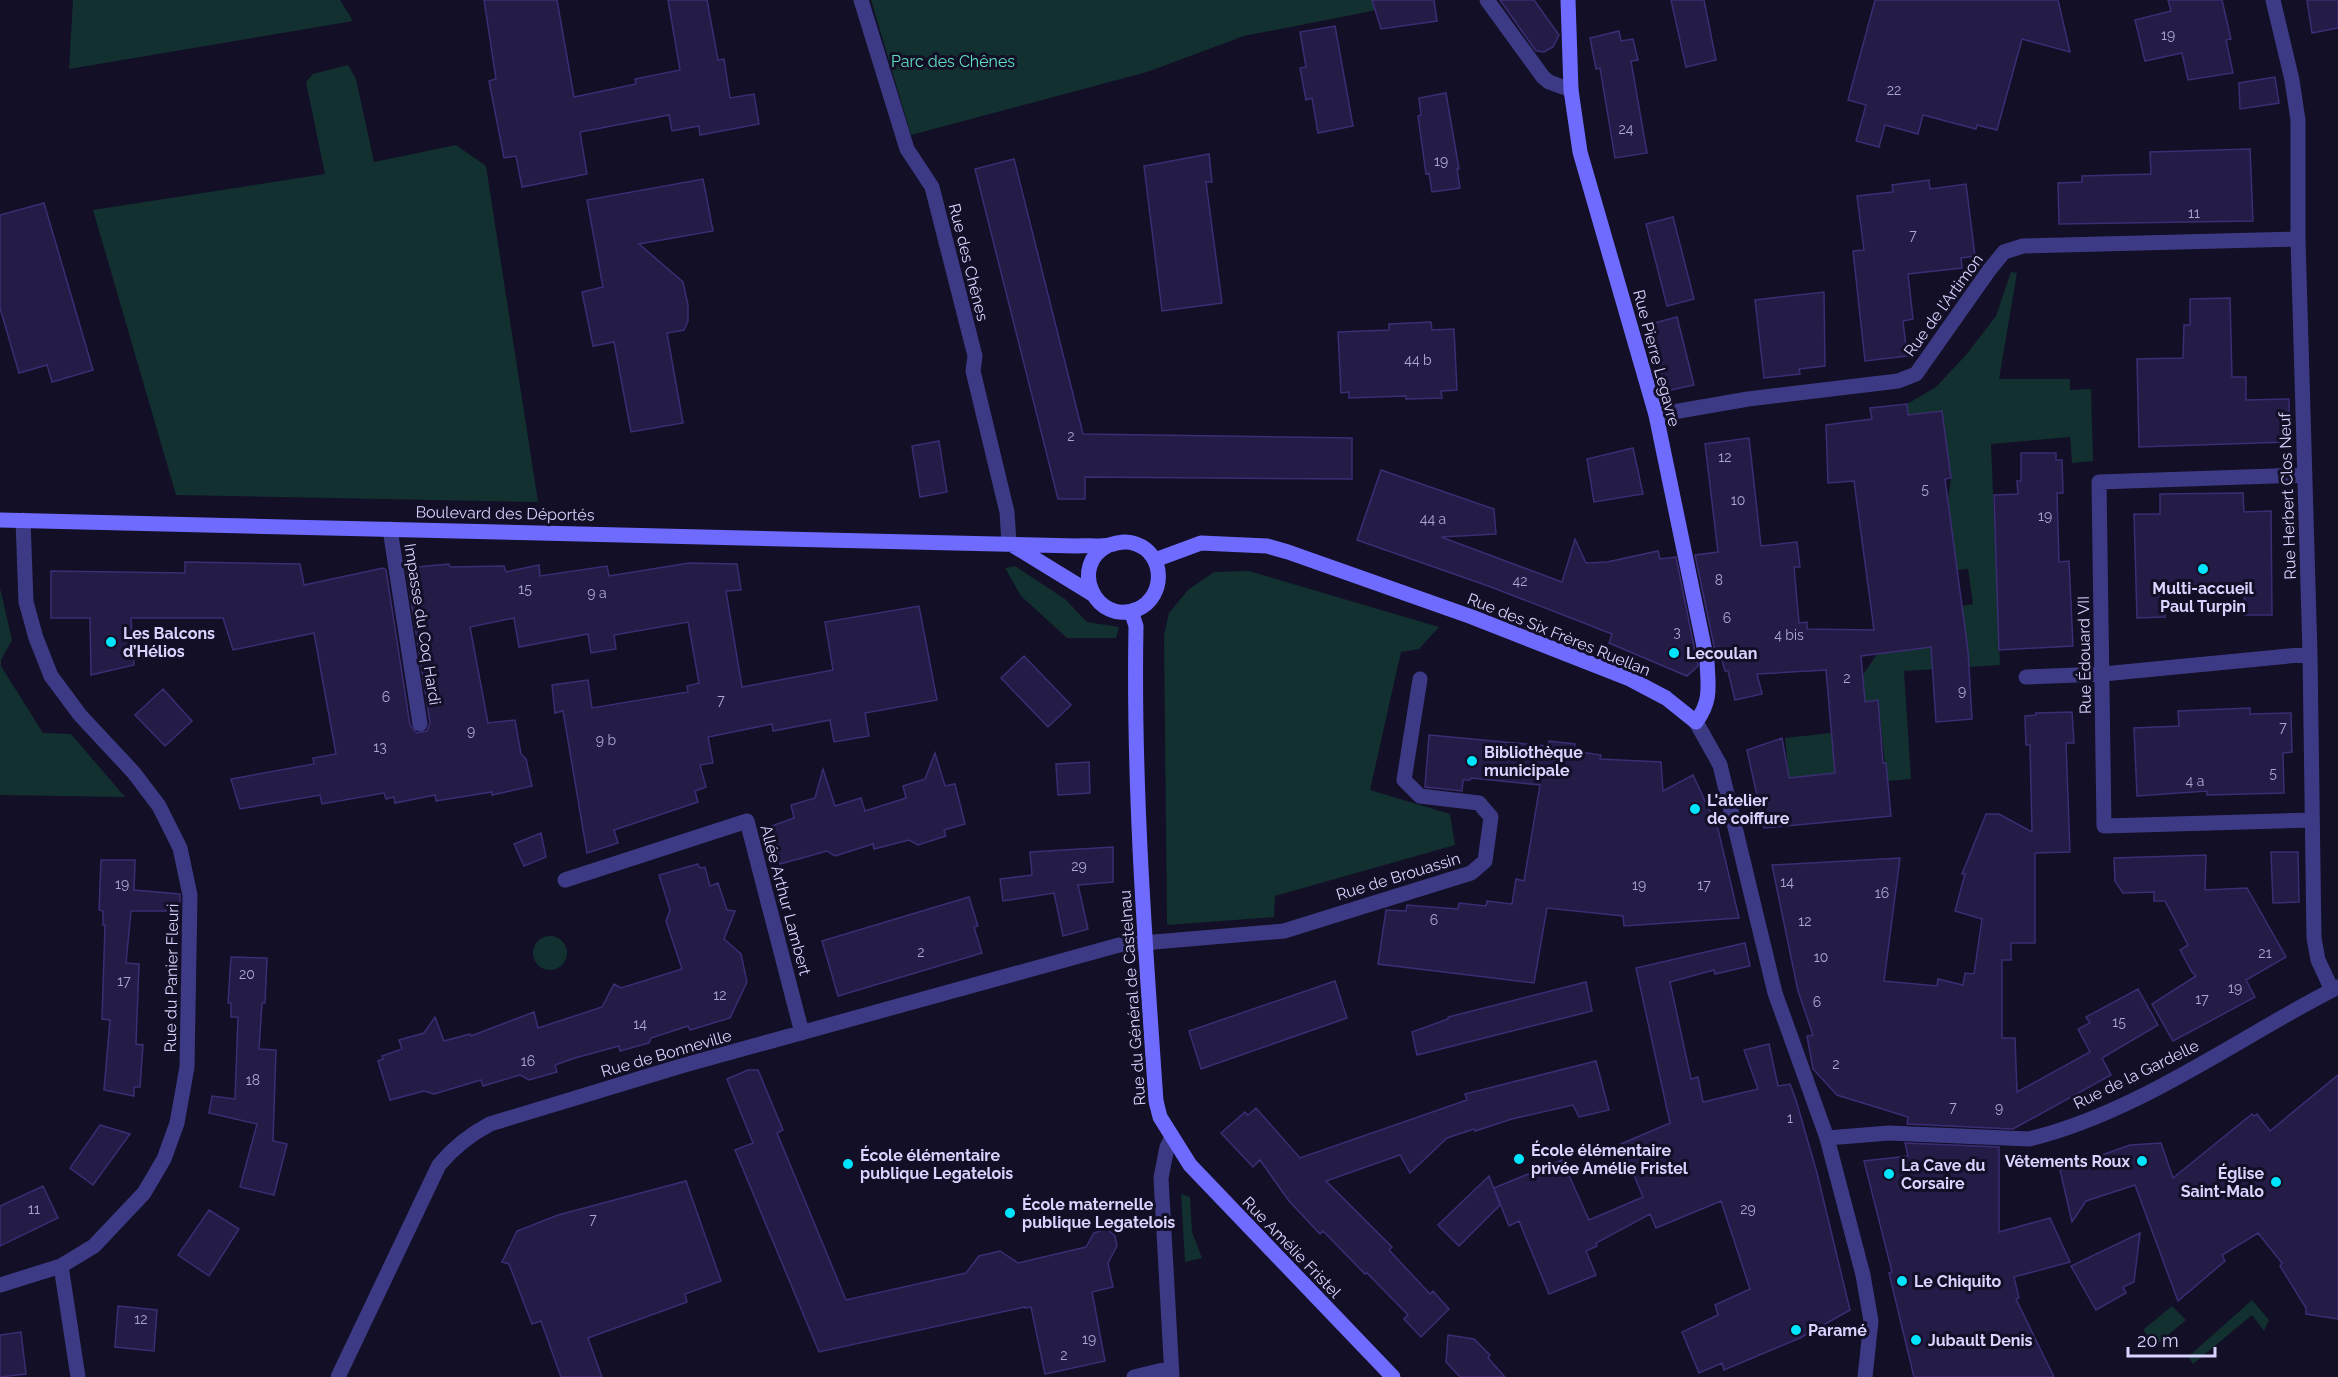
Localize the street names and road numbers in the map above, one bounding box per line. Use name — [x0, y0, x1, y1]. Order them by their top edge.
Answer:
street label: Rue des Chênes — [945, 201, 992, 323]
street label: Rue de l'Artimon — [1900, 250, 1987, 360]
street label: Rue Pierre Legavre — [1629, 288, 1684, 429]
street label: Rue Herbert Clos Neuf — [2275, 411, 2300, 580]
street label: Boulevard des Déportés — [415, 502, 595, 525]
street label: Impasse du Coq Hardi — [400, 542, 445, 706]
street label: Rue des Six Frères Ruellan — [1464, 589, 1653, 680]
street label: Rue Édouard VII — [2073, 596, 2095, 714]
street label: Allée Arthur Lambert — [756, 823, 815, 978]
street label: Rue de Brouassin — [1334, 849, 1462, 904]
street label: Rue du Général de Castelnau — [1115, 890, 1150, 1106]
street label: Rue du Panier Fleuri — [161, 903, 182, 1053]
street label: Rue de Bonneville — [599, 1026, 734, 1081]
street label: Rue de la Gardelle — [2071, 1036, 2202, 1113]
street label: Rue Amélie Fristel — [1238, 1193, 1345, 1302]

